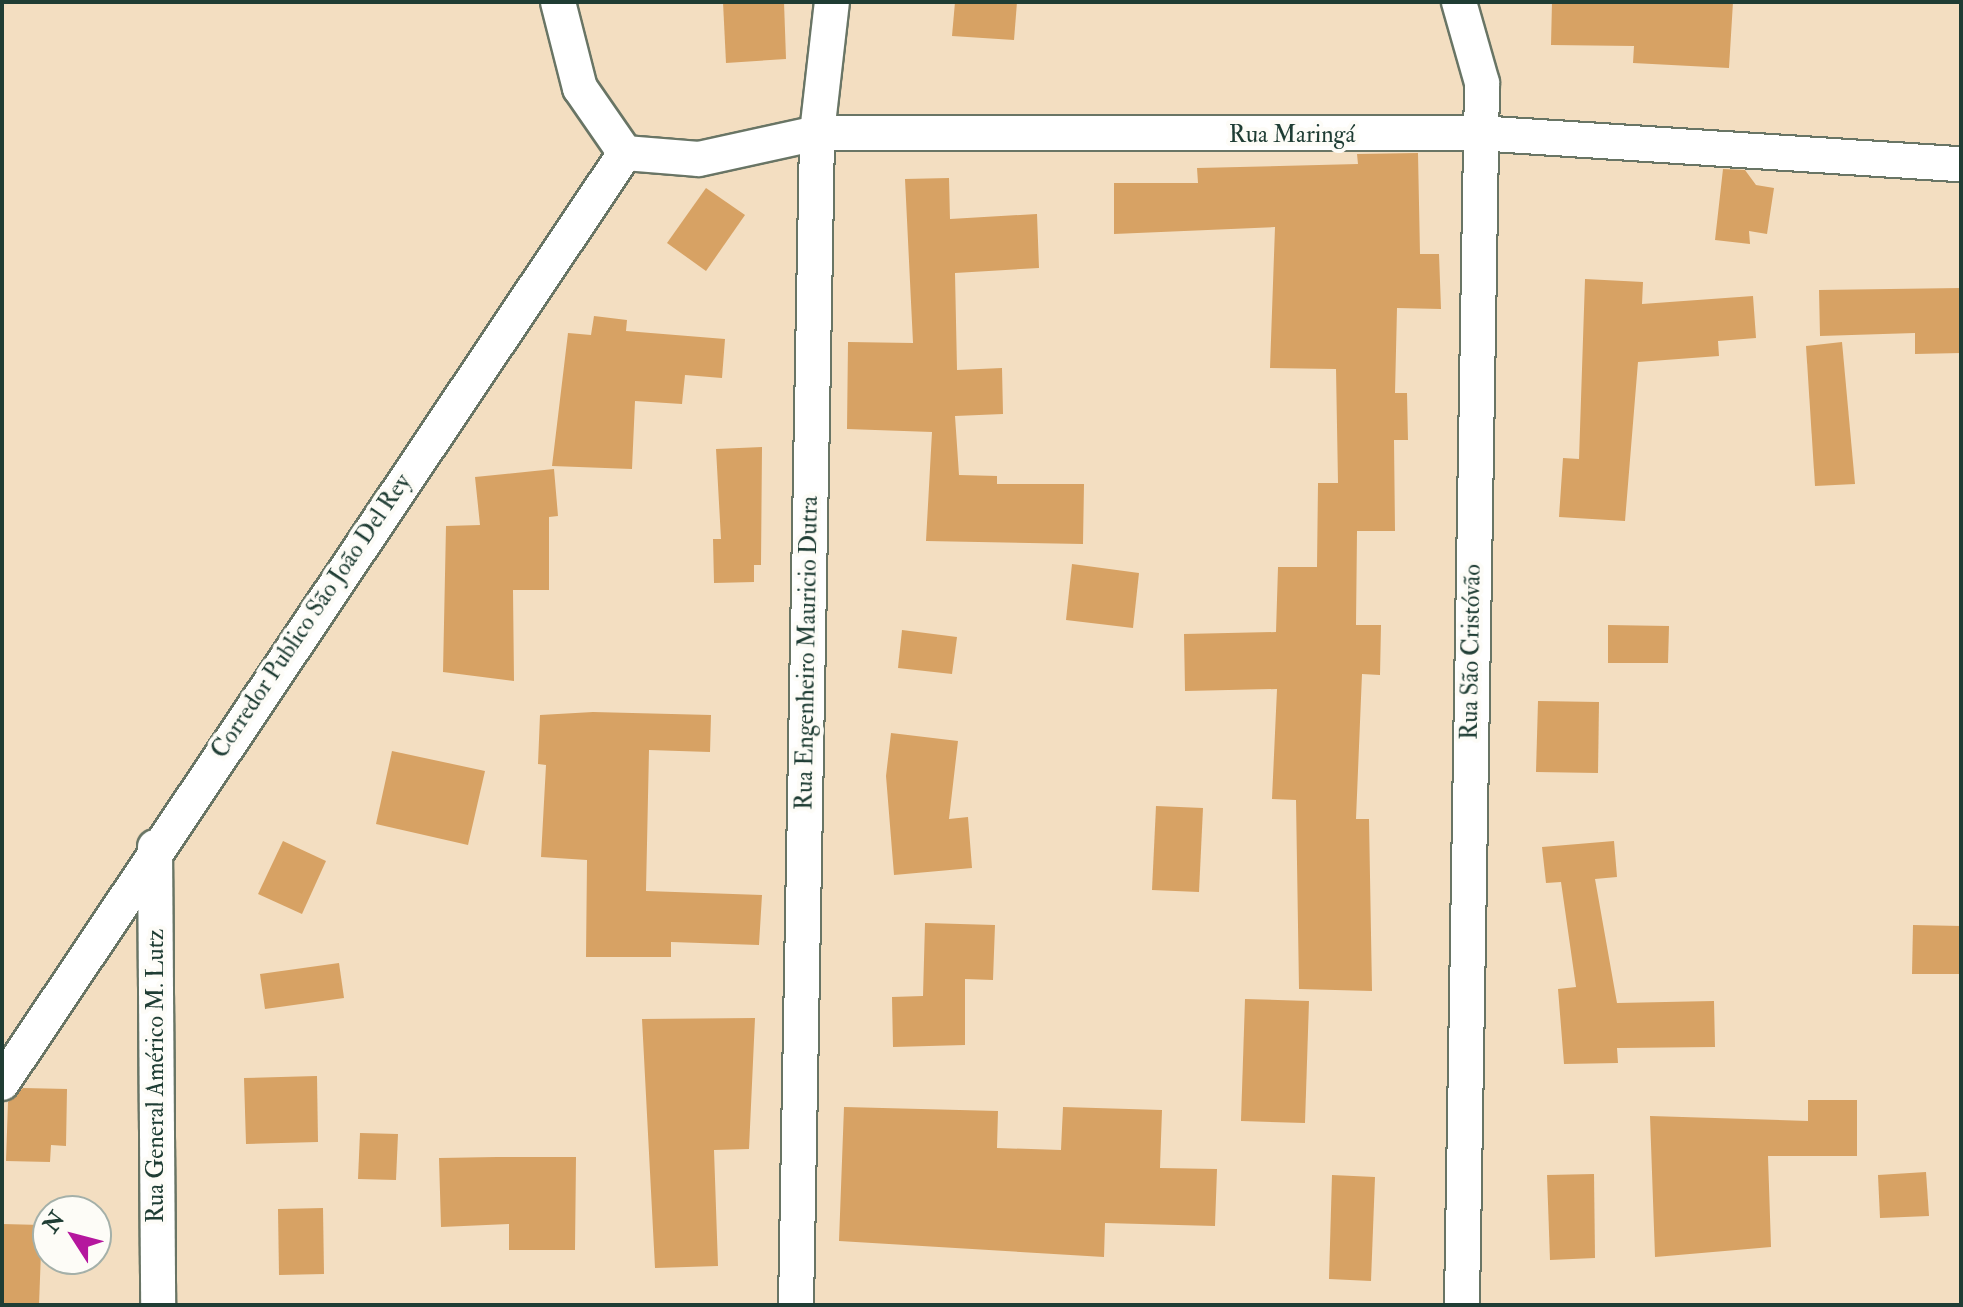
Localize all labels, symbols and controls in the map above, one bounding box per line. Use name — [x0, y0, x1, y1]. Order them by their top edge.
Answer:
street label: Rua Maringá — [1229, 121, 1355, 149]
street label: Corredor Publico São João Del Rey — [205, 468, 417, 764]
street label: Rua Engenheiro Mauricio Dutra — [790, 496, 824, 810]
street label: Rua São Cristóvão — [1455, 564, 1487, 740]
street label: Rua General Américo M. Lutz — [142, 929, 170, 1223]
north arrow — [32, 1195, 112, 1275]
text: N — [37, 1206, 71, 1238]

